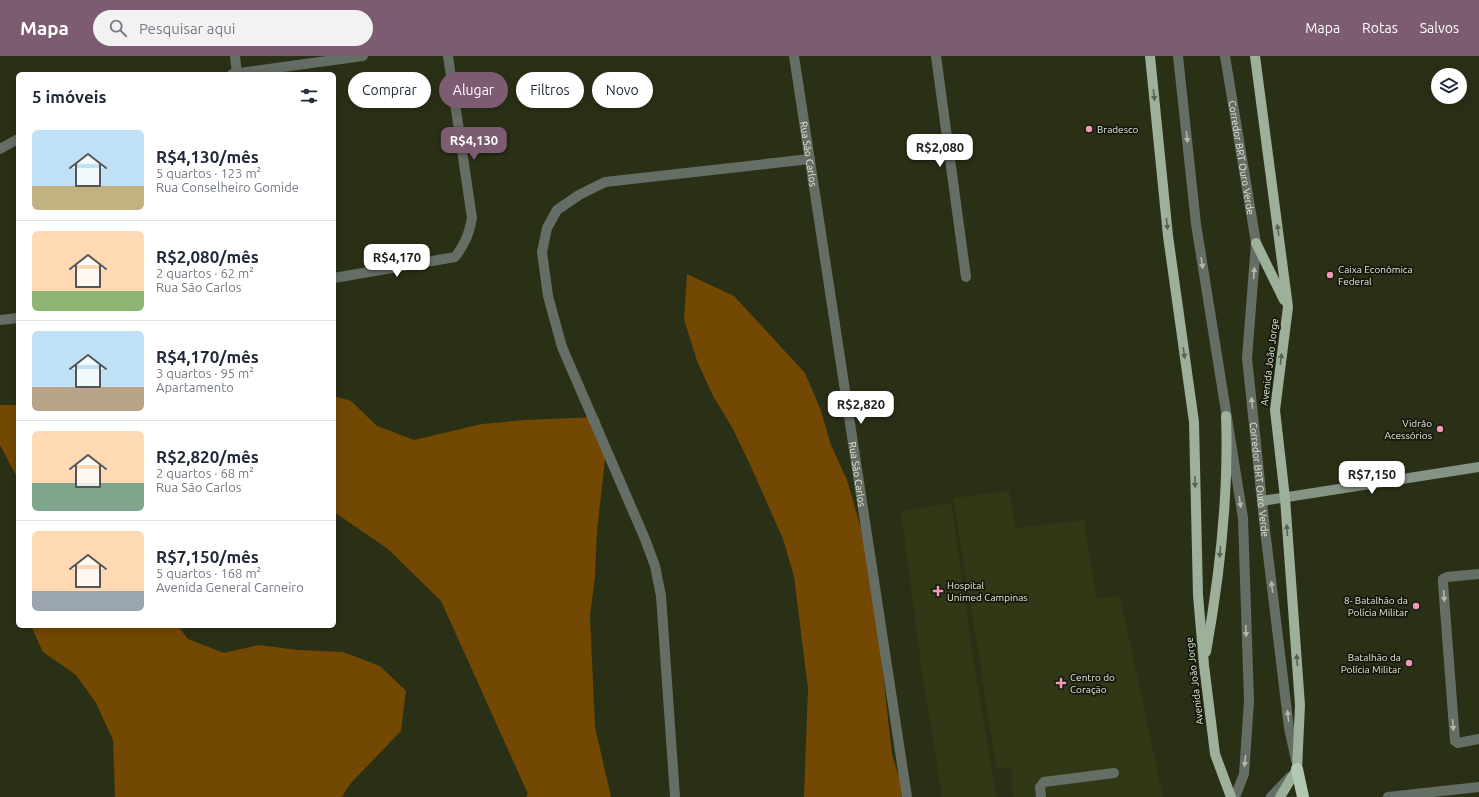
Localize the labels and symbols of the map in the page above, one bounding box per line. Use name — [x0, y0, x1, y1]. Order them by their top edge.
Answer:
one-way arrow — [1151, 89, 1157, 101]
street label: Corredor BRT Ouro Verde — [1226, 100, 1256, 216]
street label: Rua São Carlos — [798, 121, 819, 187]
marker: Bradesco — [1084, 124, 1094, 134]
place label: Bradesco — [1097, 124, 1139, 135]
pin: R$4,130 — [437, 127, 511, 161]
one-way arrow — [1183, 130, 1190, 143]
pin: R$2,080 — [903, 134, 977, 168]
one-way arrow — [1164, 218, 1171, 230]
one-way arrow — [1275, 224, 1281, 236]
pin: R$4,170 — [360, 244, 434, 278]
one-way arrow — [1199, 257, 1205, 269]
place label: Caixa Econômica Federal — [1338, 264, 1413, 287]
one-way arrow — [1251, 267, 1258, 279]
marker: Caixa Econômica Federal — [1325, 270, 1335, 280]
street label: Avenida João Jorge — [1259, 318, 1280, 406]
one-way arrow — [1181, 347, 1187, 359]
one-way arrow — [1278, 353, 1284, 365]
pin: R$2,820 — [824, 391, 898, 425]
one-way arrow — [1248, 397, 1255, 409]
place label: Vidråo Acessórios — [1384, 418, 1432, 441]
street label: Corredor BRT Ouro Verde — [1248, 421, 1271, 538]
marker: Vidråo Acessórios — [1435, 424, 1445, 434]
street label: Rua São Carlos — [847, 441, 868, 508]
pin: R$7,150 — [1335, 461, 1409, 495]
one-way arrow — [1192, 476, 1198, 489]
one-way arrow — [1237, 496, 1243, 508]
one-way arrow — [1284, 524, 1291, 536]
one-way arrow — [1217, 546, 1223, 558]
place label: Hospital Unimed Campinas — [947, 580, 1028, 603]
one-way arrow — [1269, 581, 1275, 594]
marker: Hospital Unimed Campinas — [932, 585, 944, 597]
one-way arrow — [1440, 590, 1447, 602]
place label: 8- Batalhão da Polícia Militar — [1344, 595, 1408, 618]
marker: 8- Batalhão da Polícia Militar — [1411, 601, 1421, 611]
one-way arrow — [1243, 625, 1249, 638]
street label: Avenida João Jorge — [1184, 637, 1205, 725]
place label: Batalhão da Polícia Militar — [1341, 652, 1401, 675]
one-way arrow — [1293, 654, 1300, 666]
marker: Batalhão da Polícia Militar — [1404, 658, 1414, 668]
place label: Centro do Coração — [1070, 672, 1115, 695]
marker: Centro do Coração — [1055, 677, 1067, 689]
one-way arrow — [1285, 710, 1291, 723]
one-way arrow — [1450, 719, 1457, 731]
one-way arrow — [1242, 755, 1249, 767]

